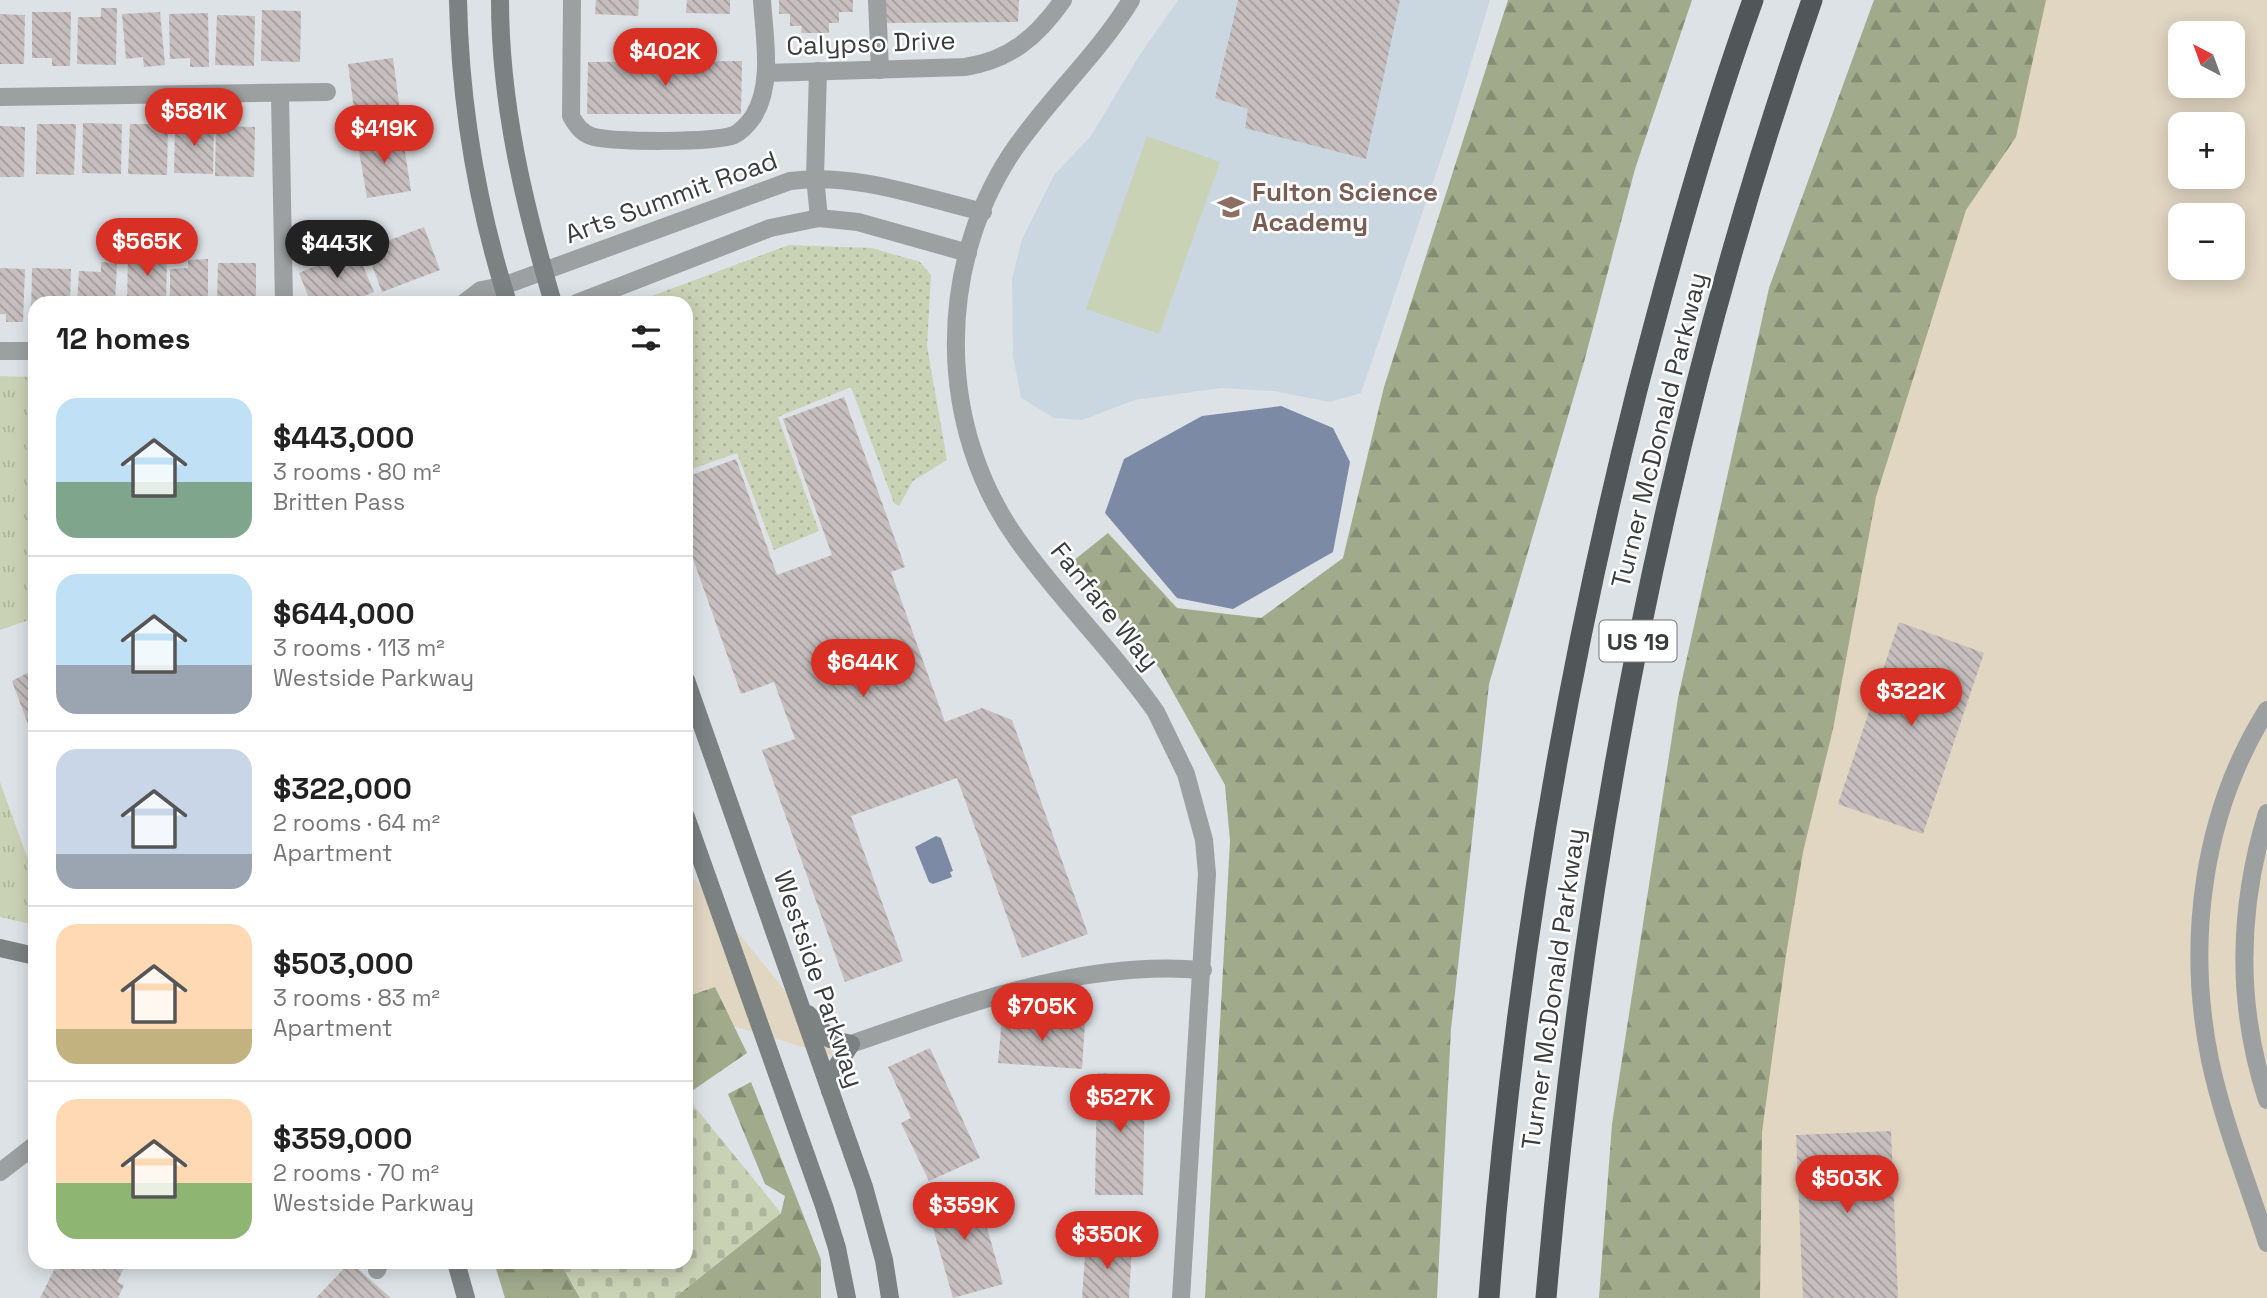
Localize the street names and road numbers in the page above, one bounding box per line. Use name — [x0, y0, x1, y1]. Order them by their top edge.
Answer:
street label: Calypso Drive — [786, 23, 956, 63]
street label: Arts Summit Road — [560, 143, 782, 251]
street label: Turner McDonald Parkway — [1603, 269, 1715, 591]
street label: Fanfare Way — [1043, 535, 1167, 677]
road number: US 19 — [1600, 620, 1676, 662]
street label: Turner McDonald Parkway — [1514, 826, 1592, 1152]
street label: Westside Parkway — [766, 866, 872, 1092]

